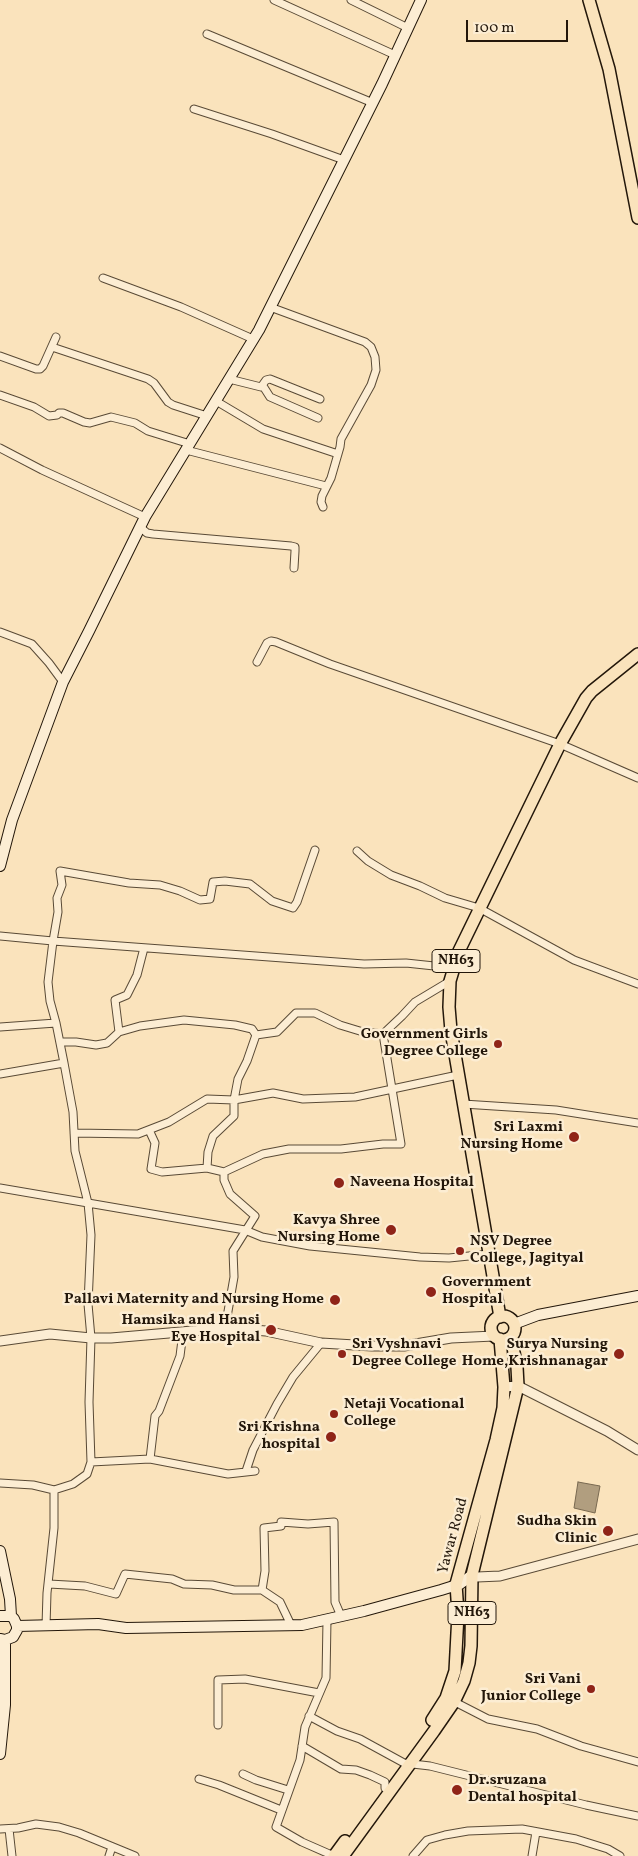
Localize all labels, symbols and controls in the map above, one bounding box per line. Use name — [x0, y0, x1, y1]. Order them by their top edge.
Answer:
scale bar — [468, 10, 570, 42]
text: 100 m — [474, 18, 514, 39]
road number: NH63 — [432, 949, 480, 972]
place label: Government Girls Degree College — [361, 1026, 488, 1061]
marker: Government Girls Degree College — [492, 1038, 504, 1050]
place label: Sri Laxmi Nursing Home — [461, 1119, 563, 1154]
marker: Sri Laxmi Nursing Home — [567, 1130, 581, 1144]
place label: Naveena Hospital — [350, 1174, 474, 1192]
marker: Naveena Hospital — [332, 1176, 346, 1190]
place label: Kavya Shree Nursing Home — [278, 1212, 380, 1247]
marker: Kavya Shree Nursing Home — [384, 1223, 398, 1237]
place label: NSV Degree College, Jagityal — [470, 1233, 584, 1268]
marker: NSV Degree College, Jagityal — [454, 1245, 466, 1257]
place label: Government Hospital — [442, 1274, 531, 1309]
marker: Government Hospital — [424, 1285, 438, 1299]
place label: Pallavi Maternity and Nursing Home — [64, 1291, 324, 1309]
marker: Pallavi Maternity and Nursing Home — [328, 1293, 342, 1307]
place label: Hamsika and Hansi Eye Hospital — [121, 1312, 260, 1347]
marker: Hamsika and Hansi Eye Hospital — [264, 1323, 278, 1337]
place label: Sri Vyshnavi Degree College — [352, 1336, 456, 1371]
place label: Surya Nursing Home,Krishnanagar — [462, 1336, 608, 1371]
marker: Surya Nursing Home,Krishnanagar — [612, 1347, 626, 1361]
marker: Sri Vyshnavi Degree College — [336, 1348, 348, 1360]
place label: Netaji Vocational College — [344, 1396, 464, 1431]
marker: Netaji Vocational College — [328, 1408, 340, 1420]
place label: Sri Krishna hospital — [238, 1419, 320, 1454]
marker: Sri Krishna hospital — [324, 1430, 338, 1444]
street label: Yawar Road — [435, 1496, 473, 1576]
place label: Sudha Skin Clinic — [517, 1513, 597, 1548]
marker: Sudha Skin Clinic — [601, 1524, 615, 1538]
road number: NH63 — [448, 1602, 496, 1625]
place label: Sri Vani Junior College — [481, 1671, 581, 1706]
marker: Sri Vani Junior College — [585, 1683, 597, 1695]
place label: Dr.sruzana Dental hospital — [468, 1772, 577, 1807]
marker: Dr.sruzana Dental hospital — [450, 1783, 464, 1797]

